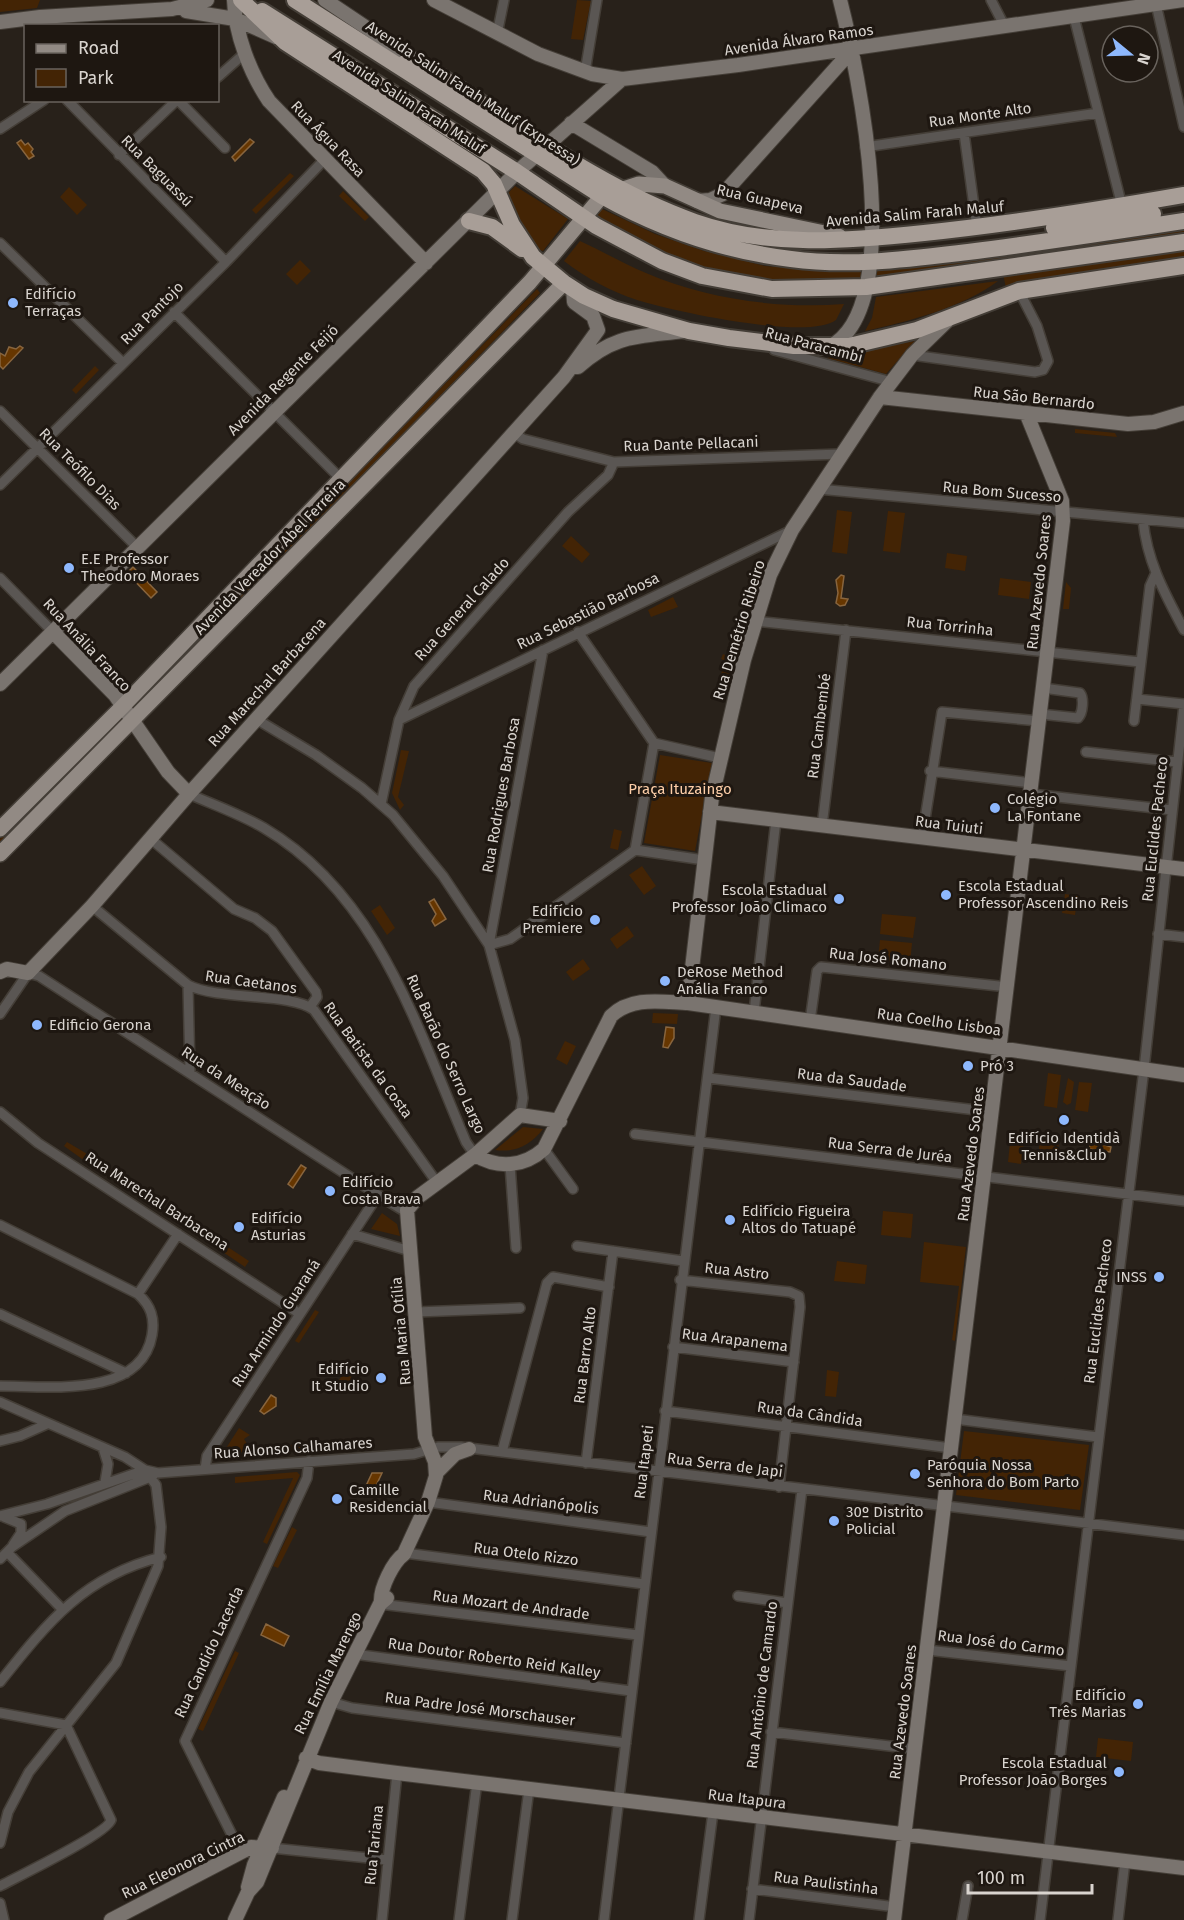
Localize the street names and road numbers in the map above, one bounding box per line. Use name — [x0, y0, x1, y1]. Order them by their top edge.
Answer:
street label: Avenida Salim Farah Maluf (Expressa) — [363, 17, 583, 169]
street label: Avenida Álvaro Ramos — [723, 21, 875, 59]
street label: Avenida Salim Farah Maluf — [329, 46, 489, 158]
street label: Rua Água Rasa — [287, 97, 369, 181]
street label: Rua Monte Alto — [928, 99, 1032, 131]
street label: Rua Baguassú — [117, 131, 197, 211]
street label: Rua Guapeva — [715, 180, 805, 218]
street label: Avenida Salim Farah Maluf — [825, 197, 1006, 231]
street label: Rua Pantojo — [117, 278, 187, 348]
street label: Avenida Regente Feijó — [224, 321, 342, 439]
street label: Rua Paracambi — [763, 323, 865, 367]
street label: Rua São Bernardo — [972, 383, 1096, 413]
street label: Rua Teófilo Dias — [35, 424, 125, 514]
street label: Rua Dante Pellacani — [623, 433, 759, 455]
street label: Avenida Vereador Abel Ferreira — [191, 475, 349, 639]
street label: Rua Bom Sucesso — [942, 478, 1062, 506]
street label: Rua Azevedo Soares — [1023, 514, 1055, 650]
street label: Rua General Calado — [411, 554, 513, 664]
street label: Rua Demétrio Ribeiro — [709, 558, 769, 702]
street label: Rua Sebastião Barbosa — [514, 569, 662, 653]
street label: Rua Anália Franco — [39, 595, 135, 695]
street label: Rua Torrinha — [906, 612, 994, 640]
street label: Rua Marechal Barbacena — [204, 614, 330, 750]
street label: Rua Cambembé — [804, 672, 834, 780]
street label: Rua Rodrigues Barbosa — [478, 716, 524, 874]
street label: Rua Euclides Pacheco — [1138, 755, 1172, 903]
street label: Rua Tuiuti — [914, 812, 984, 838]
street label: Rua José Romano — [828, 944, 948, 974]
street label: Rua Caetanos — [204, 967, 298, 997]
street label: Rua Barão do Serro Largo — [403, 971, 489, 1137]
street label: Rua Batista da Costa — [320, 998, 416, 1122]
street label: Rua Coelho Lisboa — [876, 1004, 1002, 1040]
street label: Rua da Meação — [178, 1042, 274, 1114]
street label: Rua da Saudade — [796, 1064, 908, 1096]
street label: Rua Azevedo Soares — [954, 1086, 988, 1222]
street label: Rua Serra de Juréa — [827, 1133, 953, 1167]
street label: Rua Marechal Barbacena — [82, 1148, 232, 1254]
street label: Rua Euclides Pacheco — [1080, 1237, 1116, 1385]
street label: Rua Armindo Guaraná — [228, 1256, 324, 1390]
street label: Rua Astro — [704, 1259, 770, 1283]
street label: Rua Maria Otília — [387, 1276, 415, 1386]
street label: Rua Barro Alto — [570, 1305, 600, 1405]
street label: Rua Arapanema — [681, 1325, 789, 1355]
street label: Rua da Cândida — [756, 1398, 864, 1430]
street label: Rua Itapeti — [631, 1424, 657, 1500]
street label: Rua Alonso Calhamares — [213, 1433, 373, 1463]
street label: Rua Serra de Japi — [666, 1449, 784, 1481]
street label: Rua Adrianópolis — [482, 1486, 600, 1518]
street label: Rua Otelo Rizzo — [472, 1539, 580, 1569]
street label: Rua Candido Lacerda — [171, 1583, 247, 1721]
street label: Rua Mozart de Andrade — [431, 1586, 591, 1624]
street label: Rua Antônio de Camardo — [743, 1600, 781, 1770]
street label: Rua Emília Marengo — [290, 1609, 366, 1737]
street label: Rua José do Carmo — [936, 1626, 1066, 1660]
street label: Rua Doutor Roberto Reid Kalley — [387, 1634, 602, 1682]
street label: Rua Azevedo Soares — [886, 1644, 920, 1780]
street label: Rua Padre José Morschauser — [384, 1688, 576, 1730]
street label: Rua Itapura — [707, 1785, 787, 1813]
street label: Rua Tariana — [361, 1804, 387, 1886]
street label: Rua Eleonora Cintra — [119, 1827, 247, 1903]
street label: Rua Paulistinha — [772, 1868, 880, 1898]

